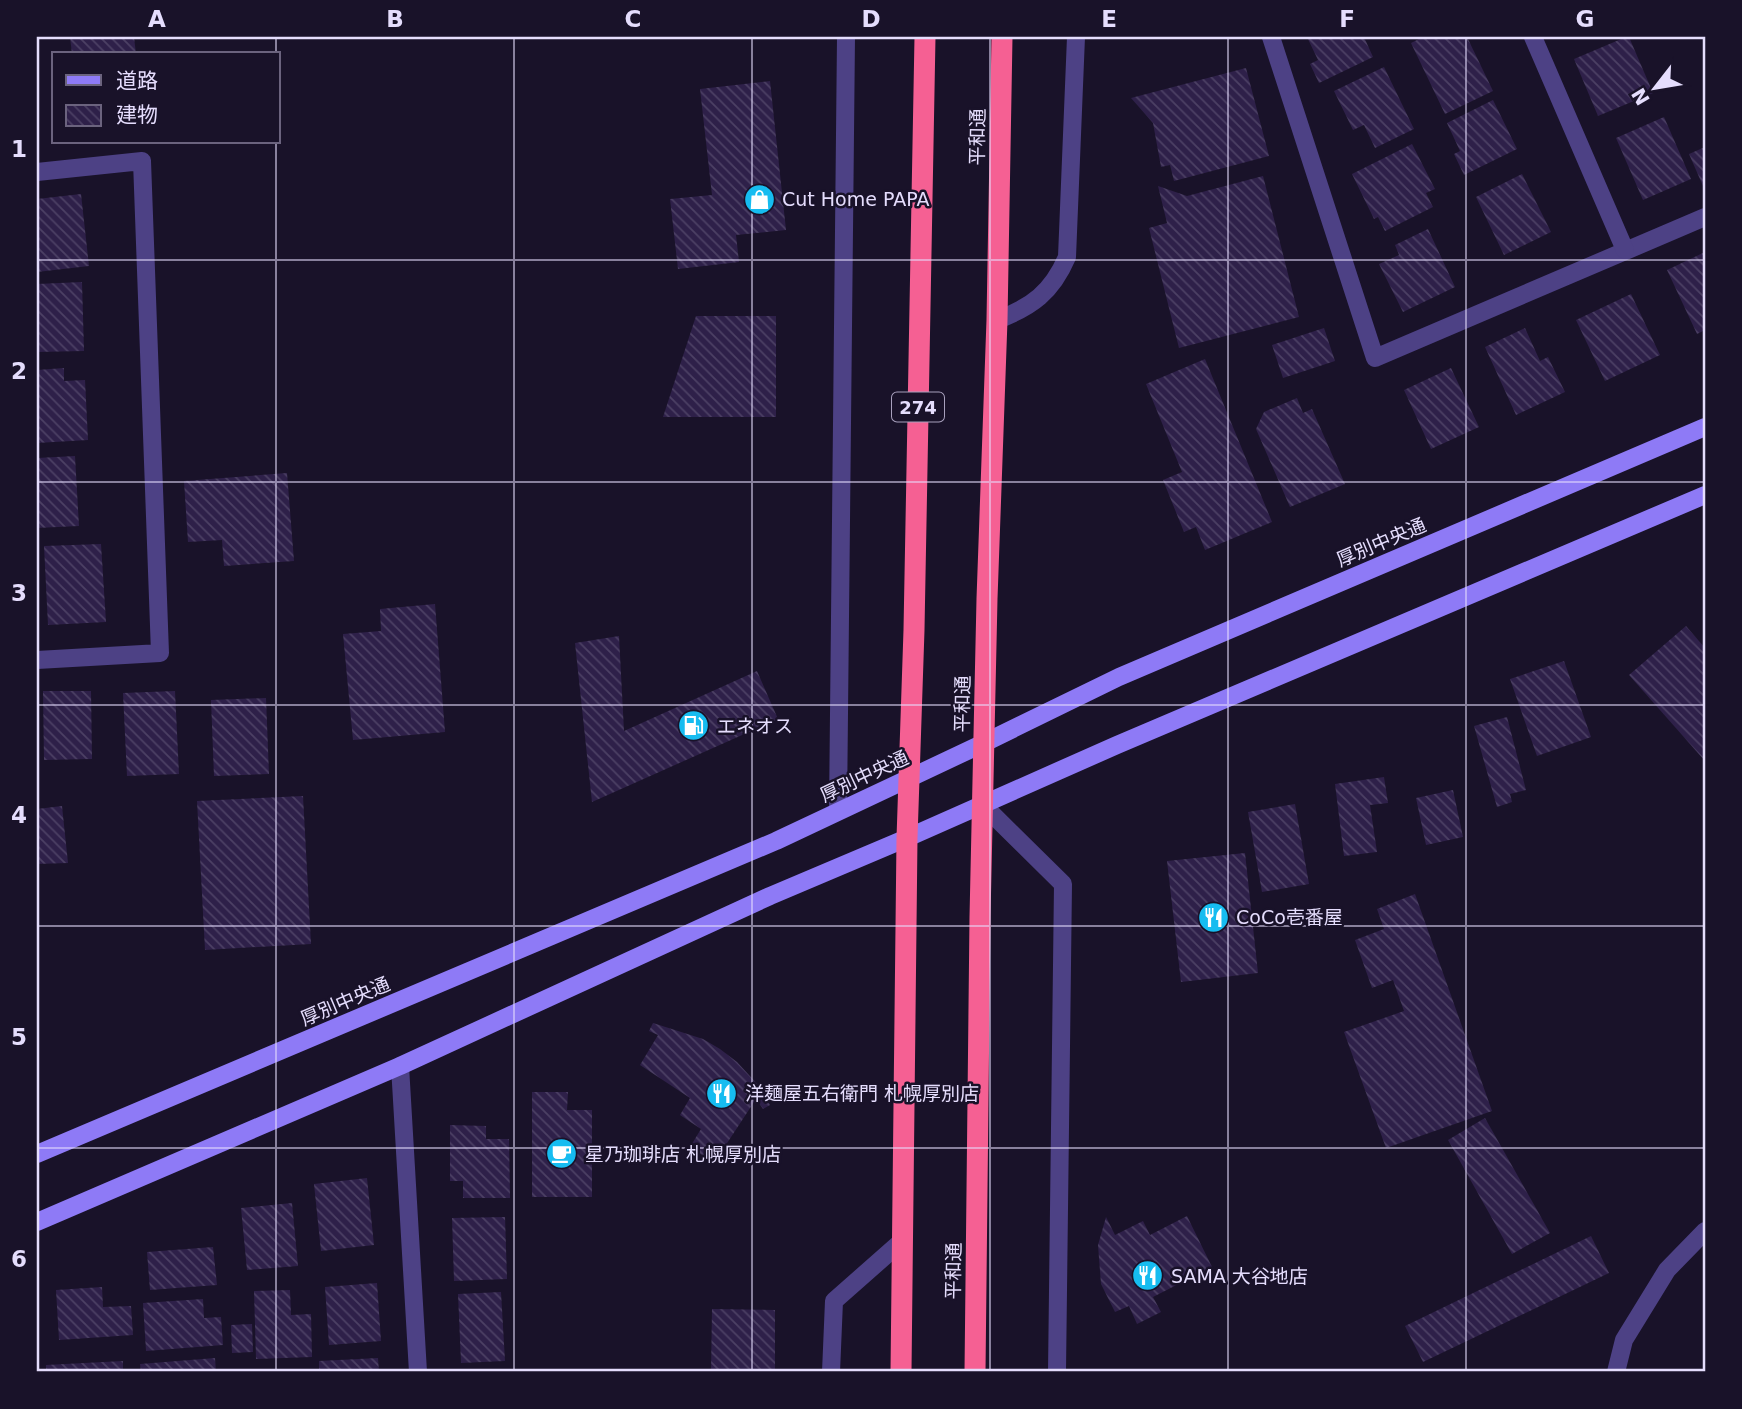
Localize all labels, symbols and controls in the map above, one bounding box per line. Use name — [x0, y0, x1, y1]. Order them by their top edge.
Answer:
text: A — [148, 6, 166, 32]
text: B — [386, 6, 404, 32]
text: C — [625, 6, 641, 32]
text: D — [861, 6, 881, 32]
text: E — [1101, 6, 1117, 32]
text: F — [1339, 6, 1355, 32]
text: G — [1576, 6, 1594, 32]
legend — [52, 52, 280, 144]
north arrow — [1620, 52, 1690, 122]
text: 道路 — [116, 69, 158, 93]
text: N — [1627, 84, 1654, 109]
text: 建物 — [116, 103, 158, 127]
street label: 平和通 — [966, 108, 988, 166]
text: 1 — [11, 136, 27, 162]
shop icon: Cut Home PAPA — [742, 182, 776, 216]
place label: Cut Home PAPA — [782, 188, 929, 210]
text: 2 — [11, 358, 27, 384]
road number: 274 — [892, 393, 944, 422]
street label: 厚別中央通 — [1333, 513, 1429, 571]
text: 3 — [11, 580, 27, 606]
street label: 平和通 — [951, 675, 973, 733]
fuel station icon: エネオス — [677, 709, 711, 743]
place label: エネオス — [717, 715, 793, 737]
street label: 厚別中央通 — [816, 746, 912, 806]
text: 4 — [11, 802, 27, 828]
restaurant icon: CoCo壱番屋 — [1196, 900, 1230, 934]
place label: CoCo壱番屋 — [1236, 906, 1343, 928]
street label: 厚別中央通 — [297, 972, 393, 1030]
text: 5 — [11, 1024, 27, 1050]
restaurant icon: 洋麺屋五右衛門 札幌厚別店 — [705, 1076, 739, 1110]
place label: 洋麺屋五右衛門 札幌厚別店 — [745, 1082, 979, 1104]
cafe icon: 星乃珈琲店 札幌厚別店 — [545, 1137, 579, 1171]
place label: 星乃珈琲店 札幌厚別店 — [585, 1143, 781, 1165]
street label: 平和通 — [942, 1242, 964, 1300]
text: 6 — [11, 1246, 27, 1272]
restaurant icon: SAMA 大谷地店 — [1131, 1259, 1165, 1293]
place label: SAMA 大谷地店 — [1171, 1265, 1308, 1287]

